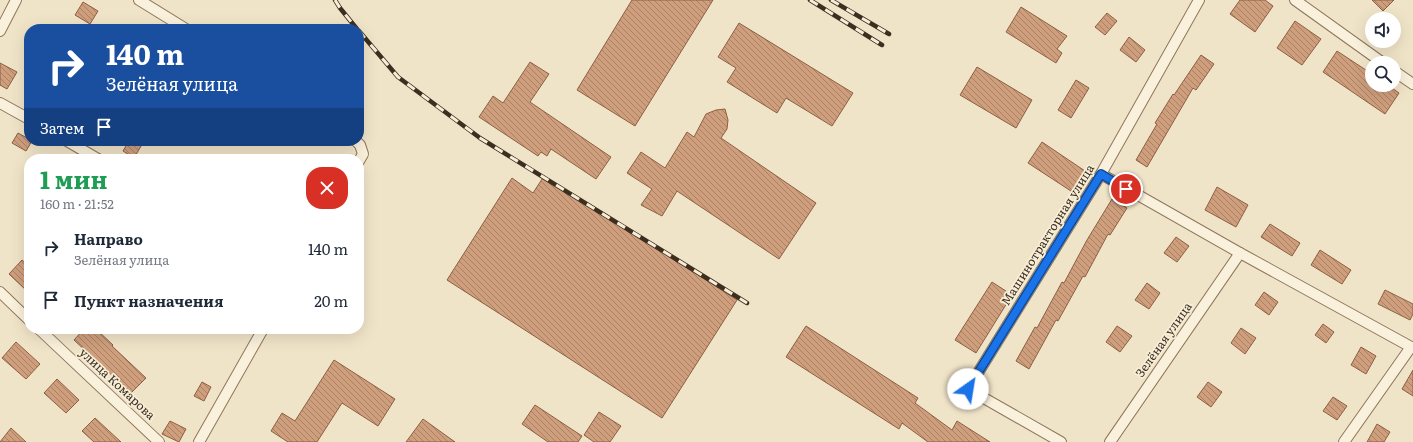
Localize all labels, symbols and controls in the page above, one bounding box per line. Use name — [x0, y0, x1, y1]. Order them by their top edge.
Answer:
map controls — [1365, 12, 1401, 92]
button: sound — [1365, 12, 1401, 48]
text: 140 m — [106, 32, 184, 74]
icon: right — [40, 40, 92, 92]
button: search — [1365, 56, 1401, 92]
text: Зелёная улица — [106, 70, 238, 97]
text: Затем — [40, 116, 85, 139]
icon: arrive — [93, 116, 115, 138]
street label: Машинотракторная улица — [996, 160, 1098, 309]
text: 1 мин — [40, 161, 107, 196]
button: close — [306, 167, 348, 209]
pin — [1109, 172, 1143, 206]
icon: arrive — [1115, 178, 1137, 200]
text: 160 m · 21:52 — [40, 194, 114, 213]
text: Направо — [74, 227, 143, 250]
icon: right — [40, 237, 62, 259]
text: 140 m — [308, 237, 348, 260]
text: Зелёная улица — [74, 250, 169, 269]
icon: arrive — [40, 289, 62, 311]
text: Пункт назначения — [74, 289, 224, 312]
text: 20 m — [314, 289, 348, 312]
street label: Зелёная улица — [1131, 298, 1196, 381]
street label: улица Комарова — [76, 343, 160, 424]
position arrow — [947, 368, 989, 410]

